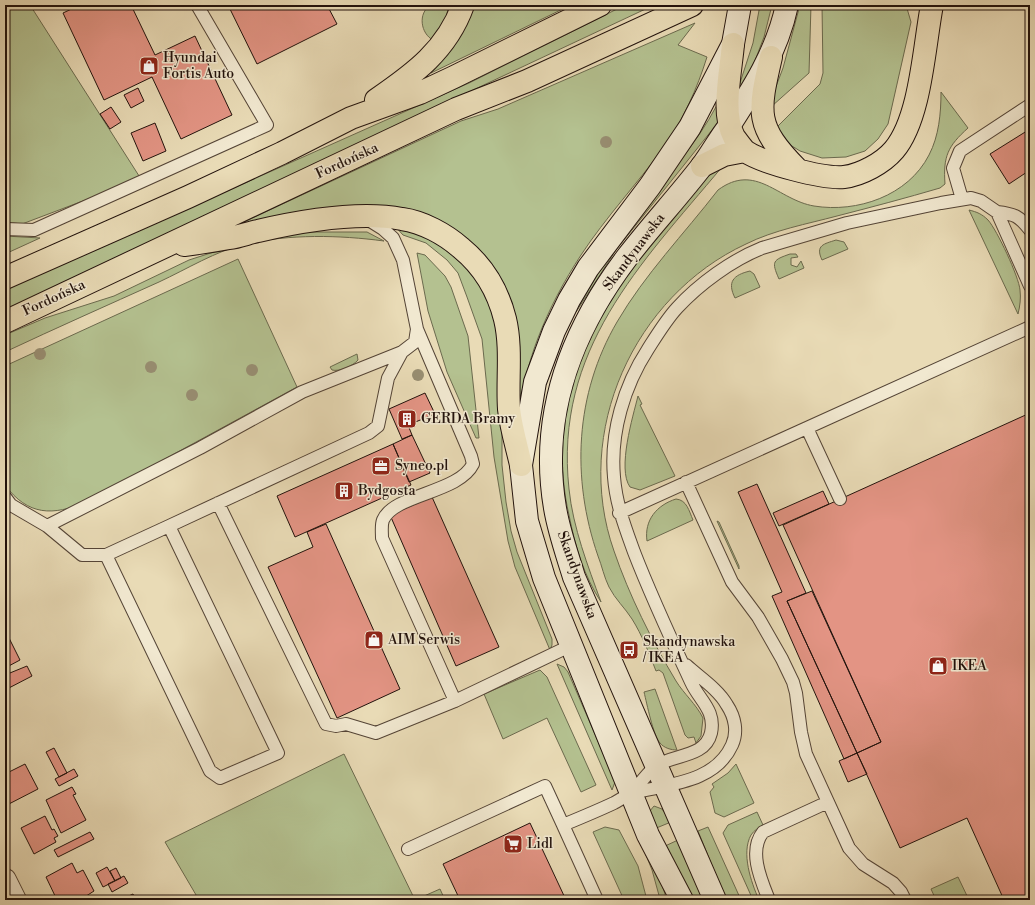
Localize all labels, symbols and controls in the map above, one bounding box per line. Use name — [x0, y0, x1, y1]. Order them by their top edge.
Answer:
place label: Hyundai Fortis Auto — [163, 49, 234, 83]
shop icon: Hyundai Fortis Auto — [138, 55, 160, 77]
street label: Fordońska — [313, 138, 382, 183]
street label: Skandynawska — [599, 209, 670, 294]
street label: Fordońska — [20, 275, 89, 320]
building icon: GERDA Bramy — [396, 408, 418, 430]
place label: GERDA Bramy — [421, 410, 515, 428]
office icon: Syneo.pl — [370, 455, 392, 477]
place label: Syneo.pl — [395, 457, 448, 475]
building icon: Bydgosta — [333, 480, 355, 502]
place label: Bydgosta — [357, 482, 417, 500]
street label: Skandynawska — [553, 529, 602, 622]
shop icon: AIM Serwis — [363, 629, 385, 651]
place label: AIM Serwis — [387, 631, 460, 649]
place label: Skandynawska / IKEA — [642, 633, 736, 667]
bus stop icon: Skandynawska / IKEA — [618, 639, 640, 661]
shop icon: IKEA — [927, 655, 949, 677]
place label: IKEA — [952, 657, 987, 675]
supermarket icon: Lidl — [502, 833, 524, 855]
place label: Lidl — [527, 835, 553, 853]

